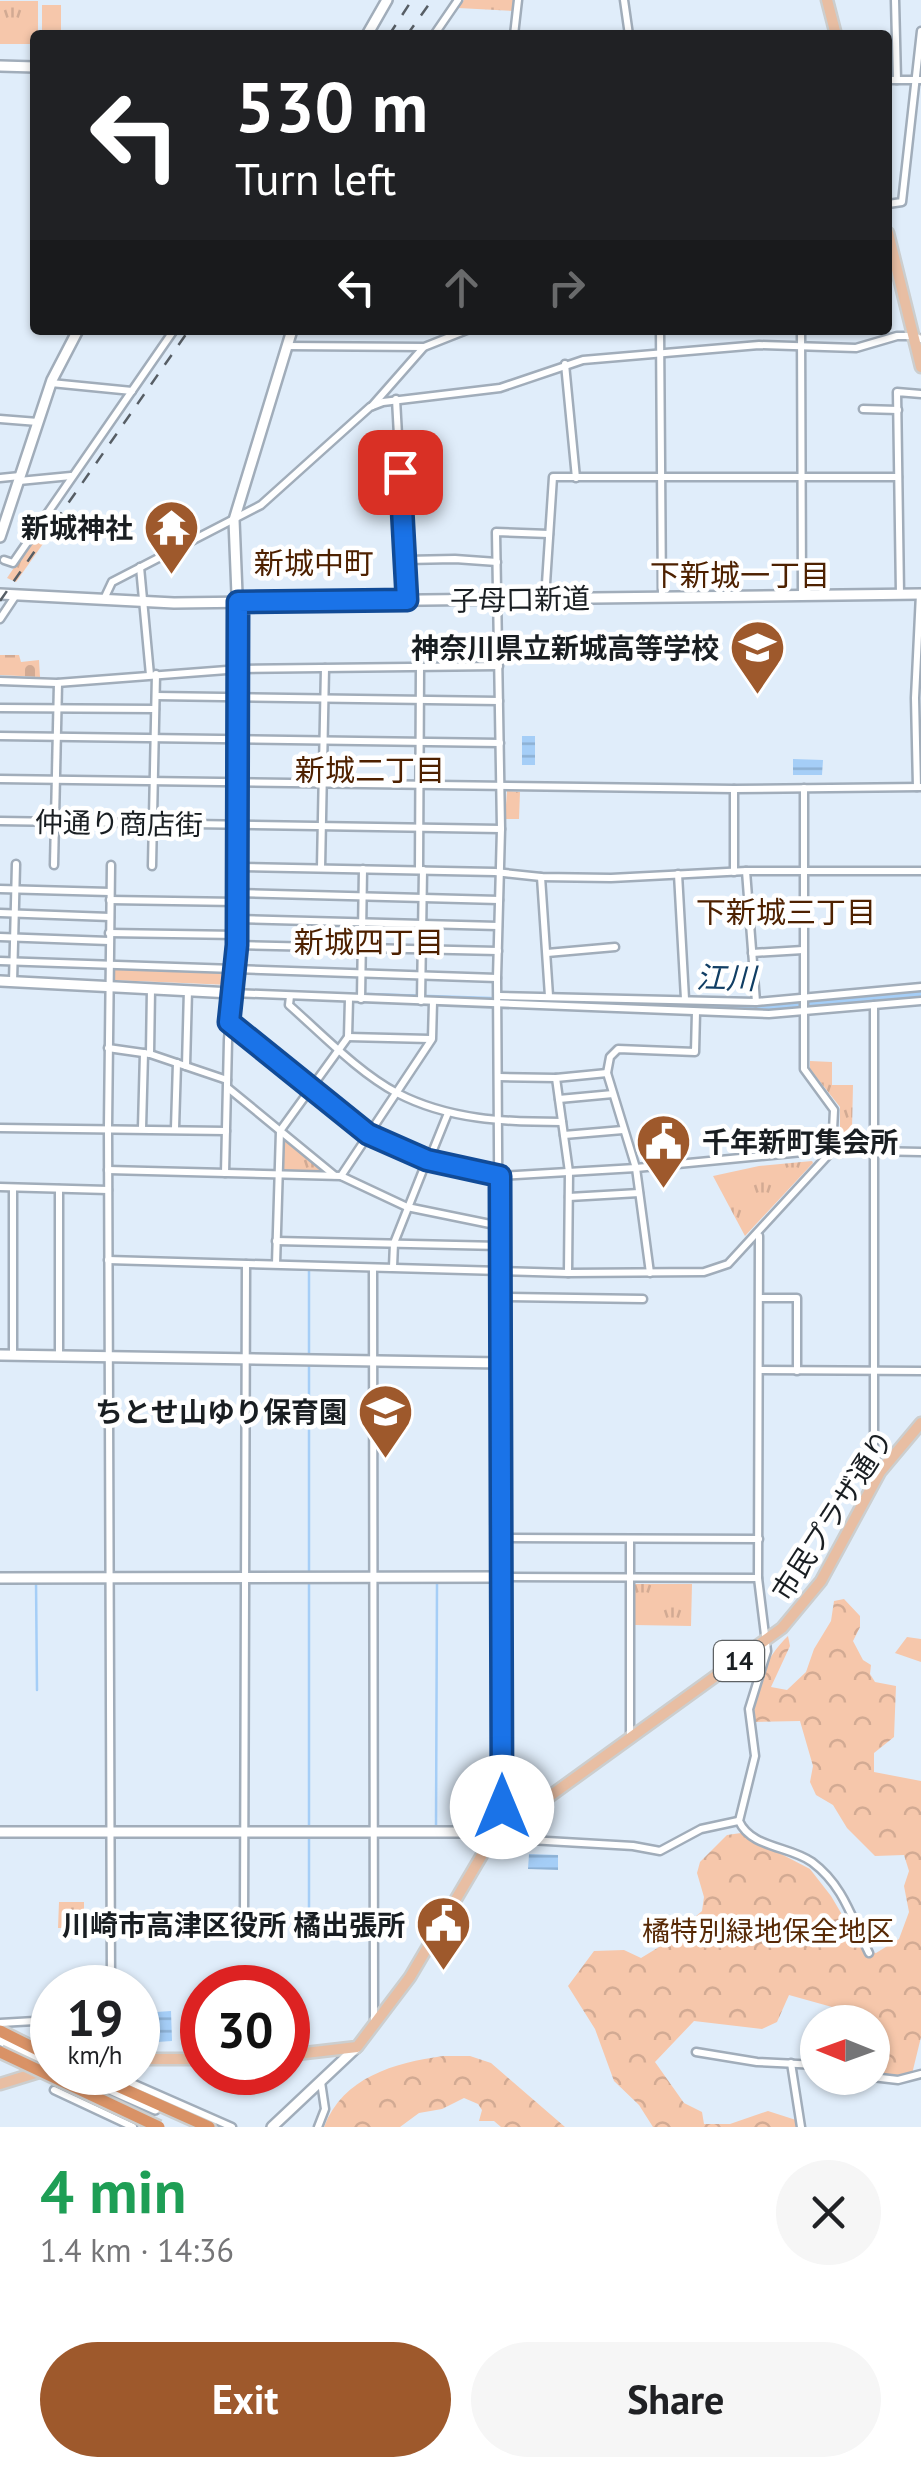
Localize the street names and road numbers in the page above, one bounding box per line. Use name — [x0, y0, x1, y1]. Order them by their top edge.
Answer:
street label: 子母口新道 — [450, 579, 590, 619]
street label: 仲通り商店街 — [35, 803, 203, 843]
street label: 市民プラザ通り — [763, 1423, 901, 1607]
road number: 14 — [714, 1641, 764, 1681]

